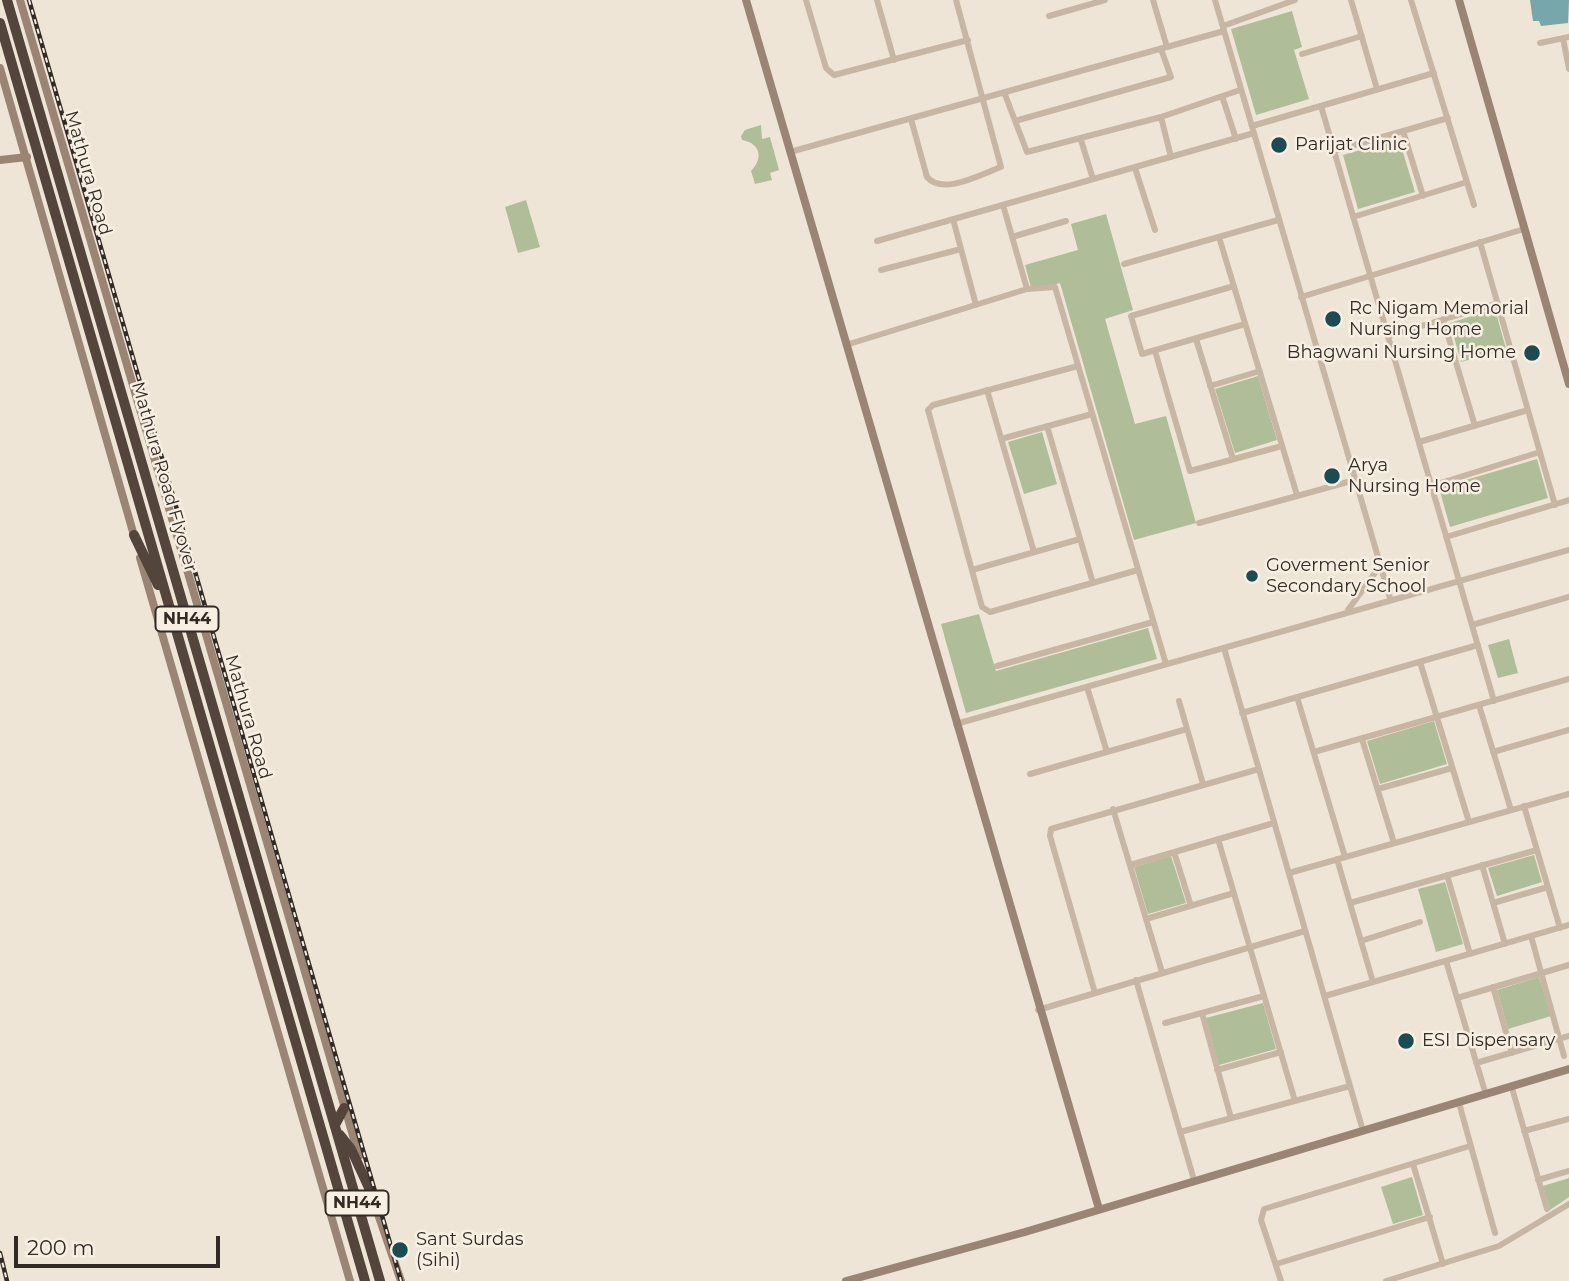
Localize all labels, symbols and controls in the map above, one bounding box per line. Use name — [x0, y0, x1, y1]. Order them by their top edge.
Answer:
street label: Mathura Road — [60, 108, 116, 238]
place label: Parijat Clinic — [1295, 134, 1407, 156]
marker: Parijat Clinic — [1269, 135, 1289, 155]
place label: Rc Nigam Memorial Nursing Home — [1349, 298, 1529, 340]
marker: Rc Nigam Memorial Nursing Home — [1323, 309, 1343, 329]
place label: Bhagwani Nursing Home — [1287, 342, 1516, 364]
marker: Bhagwani Nursing Home — [1522, 343, 1542, 363]
street label: Mathura Road Flyover — [126, 379, 202, 575]
place label: Arya Nursing Home — [1348, 455, 1481, 498]
marker: Arya Nursing Home — [1322, 466, 1342, 486]
place label: Goverment Senior Secondary School — [1266, 555, 1430, 598]
marker: Goverment Senior Secondary School — [1244, 568, 1260, 584]
road number: NH44 — [156, 606, 218, 632]
street label: Mathura Road — [220, 652, 276, 782]
place label: ESI Dispensary — [1422, 1030, 1555, 1052]
marker: ESI Dispensary — [1396, 1031, 1416, 1051]
road number: NH44 — [326, 1190, 388, 1216]
scale bar — [18, 1222, 224, 1266]
place label: Sant Surdas (Sihi) — [416, 1229, 524, 1272]
text: 200 m — [27, 1235, 94, 1260]
marker: Sant Surdas (Sihi) — [390, 1240, 410, 1260]

